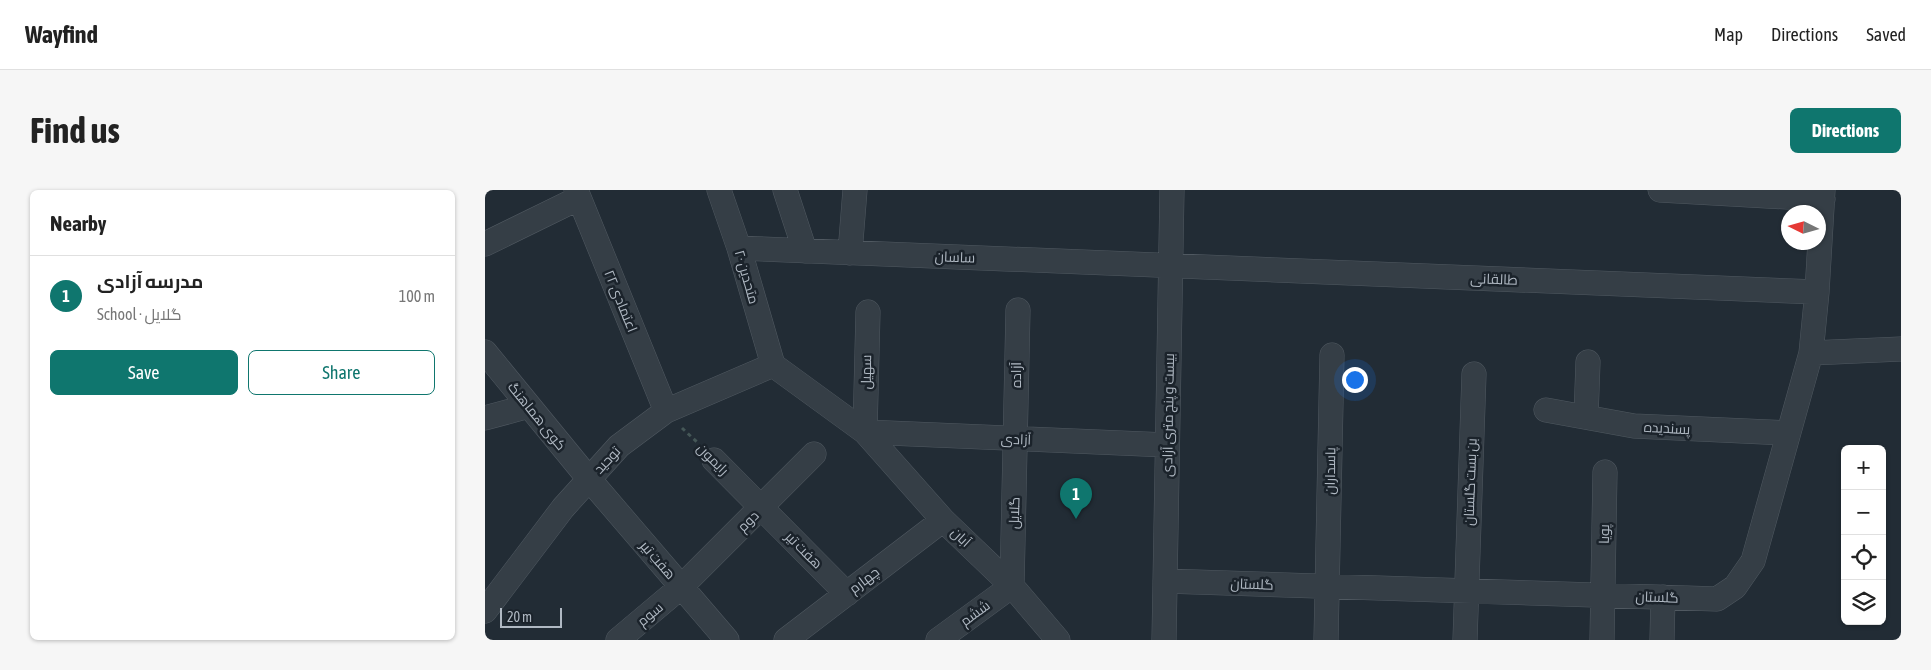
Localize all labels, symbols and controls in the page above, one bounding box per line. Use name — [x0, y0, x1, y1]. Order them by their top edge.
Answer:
text: Wayfind — [25, 21, 98, 48]
text: Map — [1714, 24, 1743, 45]
text: Directions — [1771, 24, 1838, 45]
text: Saved — [1866, 24, 1906, 45]
button: Directions — [1790, 108, 1901, 153]
text: Find us — [30, 110, 120, 150]
north arrow — [1781, 205, 1826, 250]
text: Nearby — [50, 211, 106, 235]
street label: متحدین ۲۰ — [732, 248, 762, 306]
street label: ساسان — [934, 248, 976, 266]
street label: اعتمادی ۲۲ — [601, 268, 641, 334]
text: مدرسه آزادی — [97, 270, 203, 292]
street label: طالقانی — [1470, 270, 1518, 288]
text: 1 — [62, 287, 70, 305]
text: 100 m — [399, 287, 435, 305]
text: School · گلایل — [97, 305, 182, 323]
button: Save — [50, 350, 238, 395]
button: Share — [248, 350, 435, 395]
street label: بیست و پنج متری آزادی — [1159, 353, 1179, 477]
street label: سهیل — [858, 354, 874, 390]
street label: آزاده — [1008, 362, 1024, 388]
your location — [1342, 367, 1368, 393]
street label: کوی هماهنگ — [505, 379, 569, 453]
street label: پسندیده — [1643, 419, 1691, 439]
street label: آزادی — [1000, 430, 1032, 448]
street label: بن بست گلستان — [1460, 438, 1480, 526]
street label: رایمون — [694, 440, 732, 478]
street label: توحید — [591, 443, 624, 477]
map controls — [1841, 445, 1886, 625]
button: + — [1841, 445, 1886, 490]
street label: پاسداران — [1322, 447, 1340, 495]
pin: 1 — [1060, 478, 1092, 519]
button: − — [1841, 490, 1886, 535]
street label: گلایل — [1005, 497, 1023, 529]
street label: دوم — [734, 507, 763, 536]
street label: آبان — [948, 524, 974, 550]
street label: پویا — [1596, 524, 1614, 544]
street label: هفت تیر — [782, 528, 826, 572]
button: locate — [1841, 535, 1886, 580]
street label: هفتِ تیر — [636, 537, 679, 582]
street label: چهارم — [846, 563, 883, 598]
street label: گلستان — [1230, 575, 1274, 593]
button: layers — [1841, 580, 1886, 625]
street label: گلستان — [1635, 588, 1679, 606]
street label: ششم — [957, 597, 994, 631]
street label: سوم — [634, 599, 667, 631]
scale bar — [500, 605, 563, 628]
text: 20 m — [507, 609, 532, 625]

